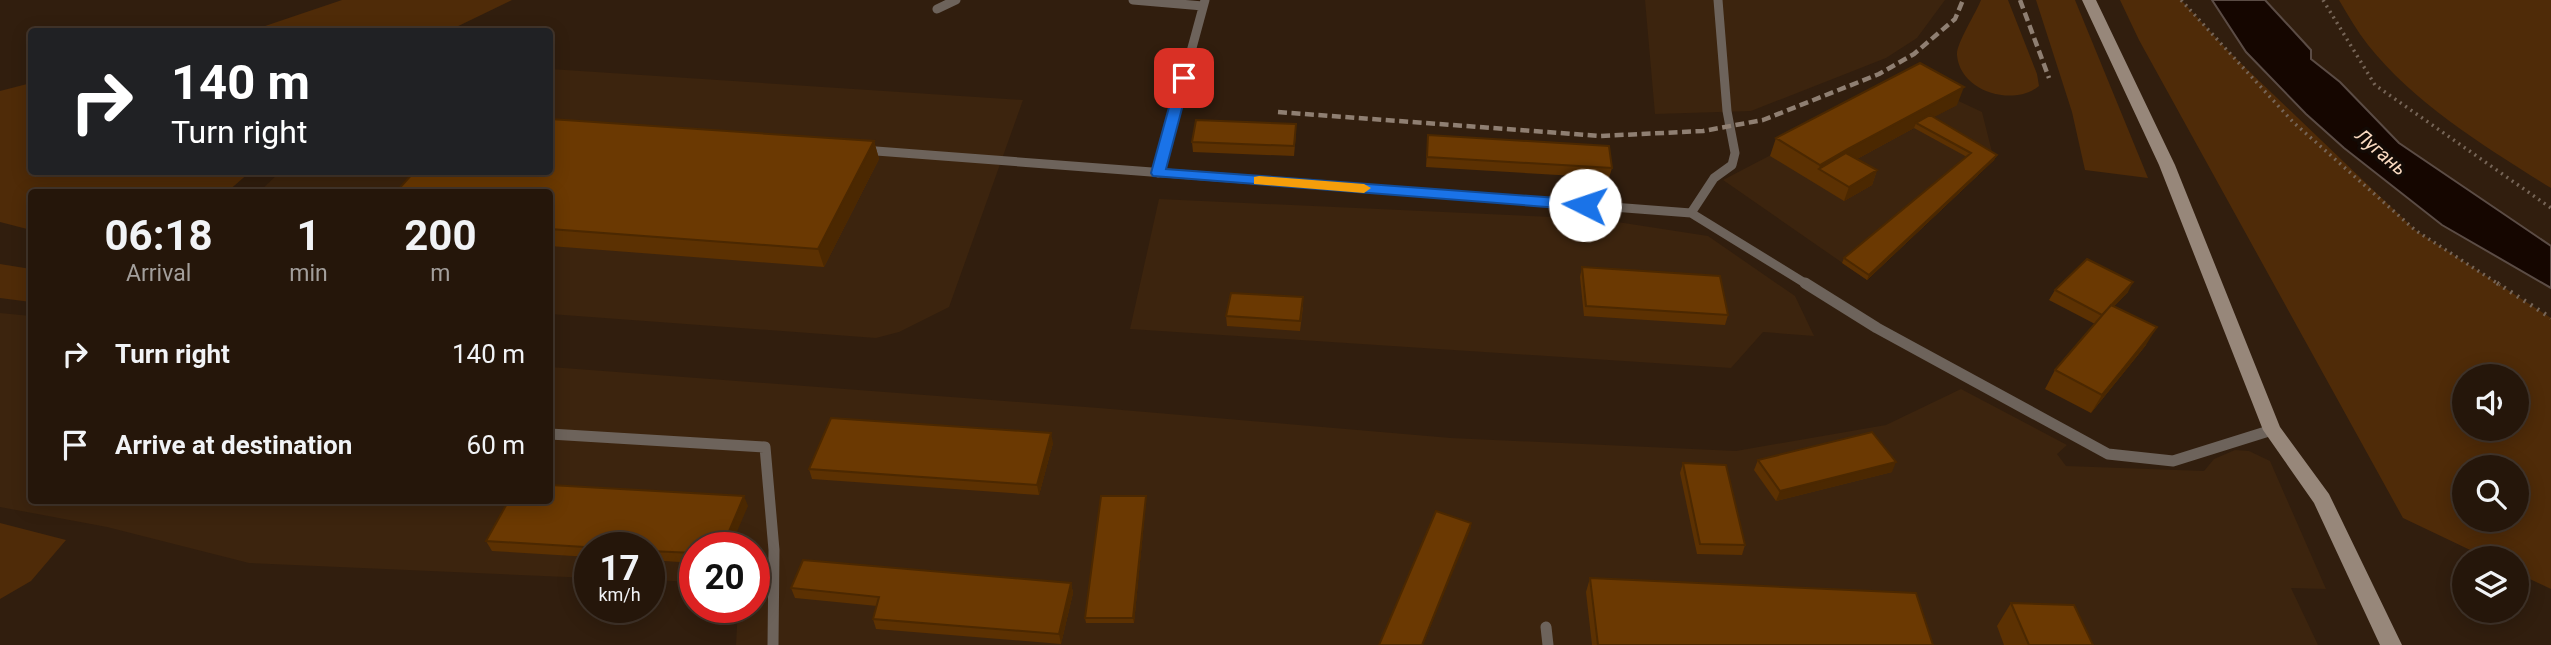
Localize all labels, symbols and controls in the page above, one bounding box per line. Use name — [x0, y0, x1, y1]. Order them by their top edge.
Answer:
pin — [1154, 48, 1214, 108]
text: 140 m — [171, 54, 310, 111]
icon: right — [56, 56, 147, 147]
icon: arrive — [1165, 59, 1203, 97]
text: Turn right — [171, 113, 307, 151]
water label: Лугань — [2350, 123, 2411, 180]
position arrow — [1548, 168, 1622, 242]
text: 06:18 — [105, 211, 213, 260]
text: 1 — [296, 211, 321, 260]
text: 200 — [404, 211, 477, 260]
text: Arrival — [126, 260, 191, 287]
text: min — [289, 260, 328, 287]
text: m — [430, 260, 450, 287]
icon: right — [56, 335, 94, 373]
text: Turn right — [115, 339, 230, 369]
text: 140 m — [452, 339, 525, 369]
map controls — [2452, 364, 2529, 623]
button: sound — [2452, 364, 2529, 441]
icon: arrive — [56, 426, 94, 464]
text: Arrive at destination — [115, 430, 352, 460]
text: 60 m — [467, 430, 525, 460]
button: search — [2452, 455, 2529, 532]
speed limit sign: 20 — [679, 532, 770, 623]
button: layers — [2452, 546, 2529, 623]
text: 17 — [599, 548, 640, 589]
text: km/h — [598, 584, 641, 605]

